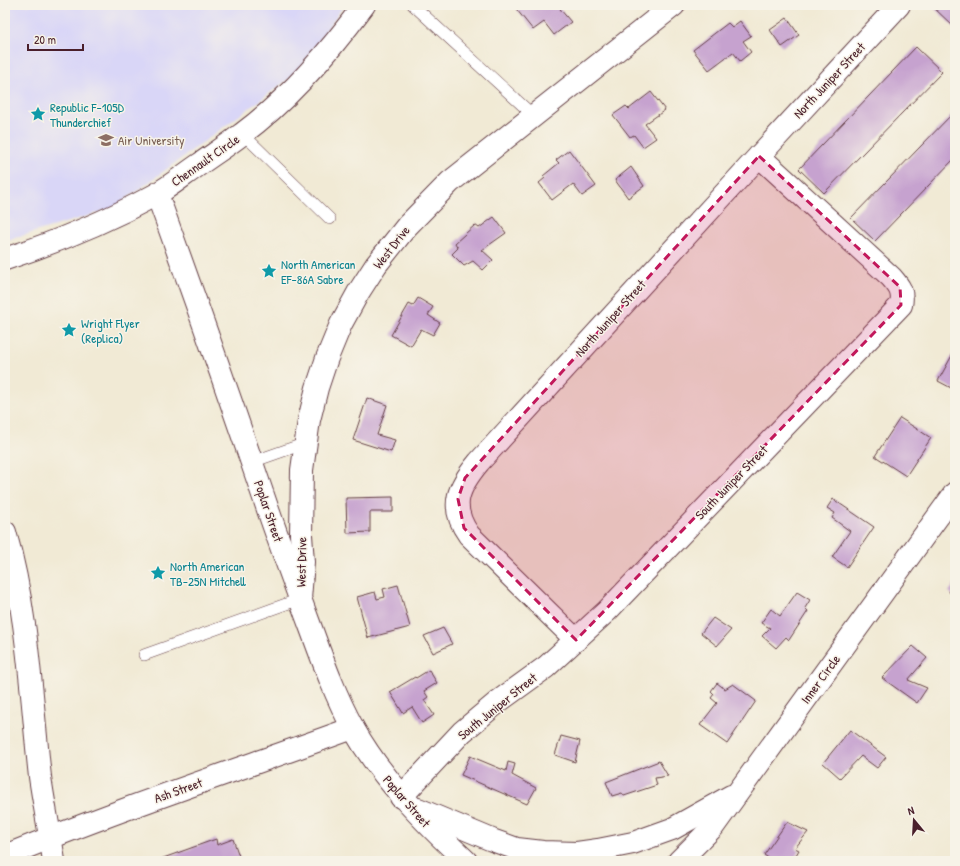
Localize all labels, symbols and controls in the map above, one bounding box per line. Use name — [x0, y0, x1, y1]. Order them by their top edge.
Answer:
scale bar — [28, 26, 83, 52]
text: 20 m — [34, 31, 56, 48]
street label: North Juniper Street — [789, 38, 869, 122]
place label: Republic F-105D Thunderchief — [50, 98, 125, 131]
place icon: Republic F-105D Thunderchief — [29, 105, 47, 123]
street label: Chennault Circle — [167, 130, 243, 190]
school or university icon: Air University — [97, 131, 115, 149]
place label: Air University — [118, 131, 185, 149]
street label: West Drive — [368, 222, 414, 272]
place label: North American EF-86A Sabre — [281, 255, 355, 288]
place icon: North American EF-86A Sabre — [260, 262, 278, 280]
street label: North Juniper Street — [571, 275, 650, 360]
place label: Wright Flyer (Replica) — [81, 314, 140, 347]
place icon: Wright Flyer (Replica) — [60, 321, 78, 339]
street label: South Juniper Street — [691, 440, 772, 523]
street label: Poplar Street — [250, 478, 288, 545]
street label: West Drive — [292, 537, 310, 587]
place label: North American TB-25N Mitchell — [170, 557, 246, 590]
place icon: North American TB-25N Mitchell — [149, 564, 167, 582]
street label: Inner Circle — [796, 651, 844, 707]
street label: South Juniper Street — [454, 668, 541, 744]
street label: Poplar Street — [379, 771, 435, 831]
street label: Ash Street — [151, 773, 205, 807]
north arrow — [894, 800, 934, 840]
text: N — [906, 803, 916, 818]

